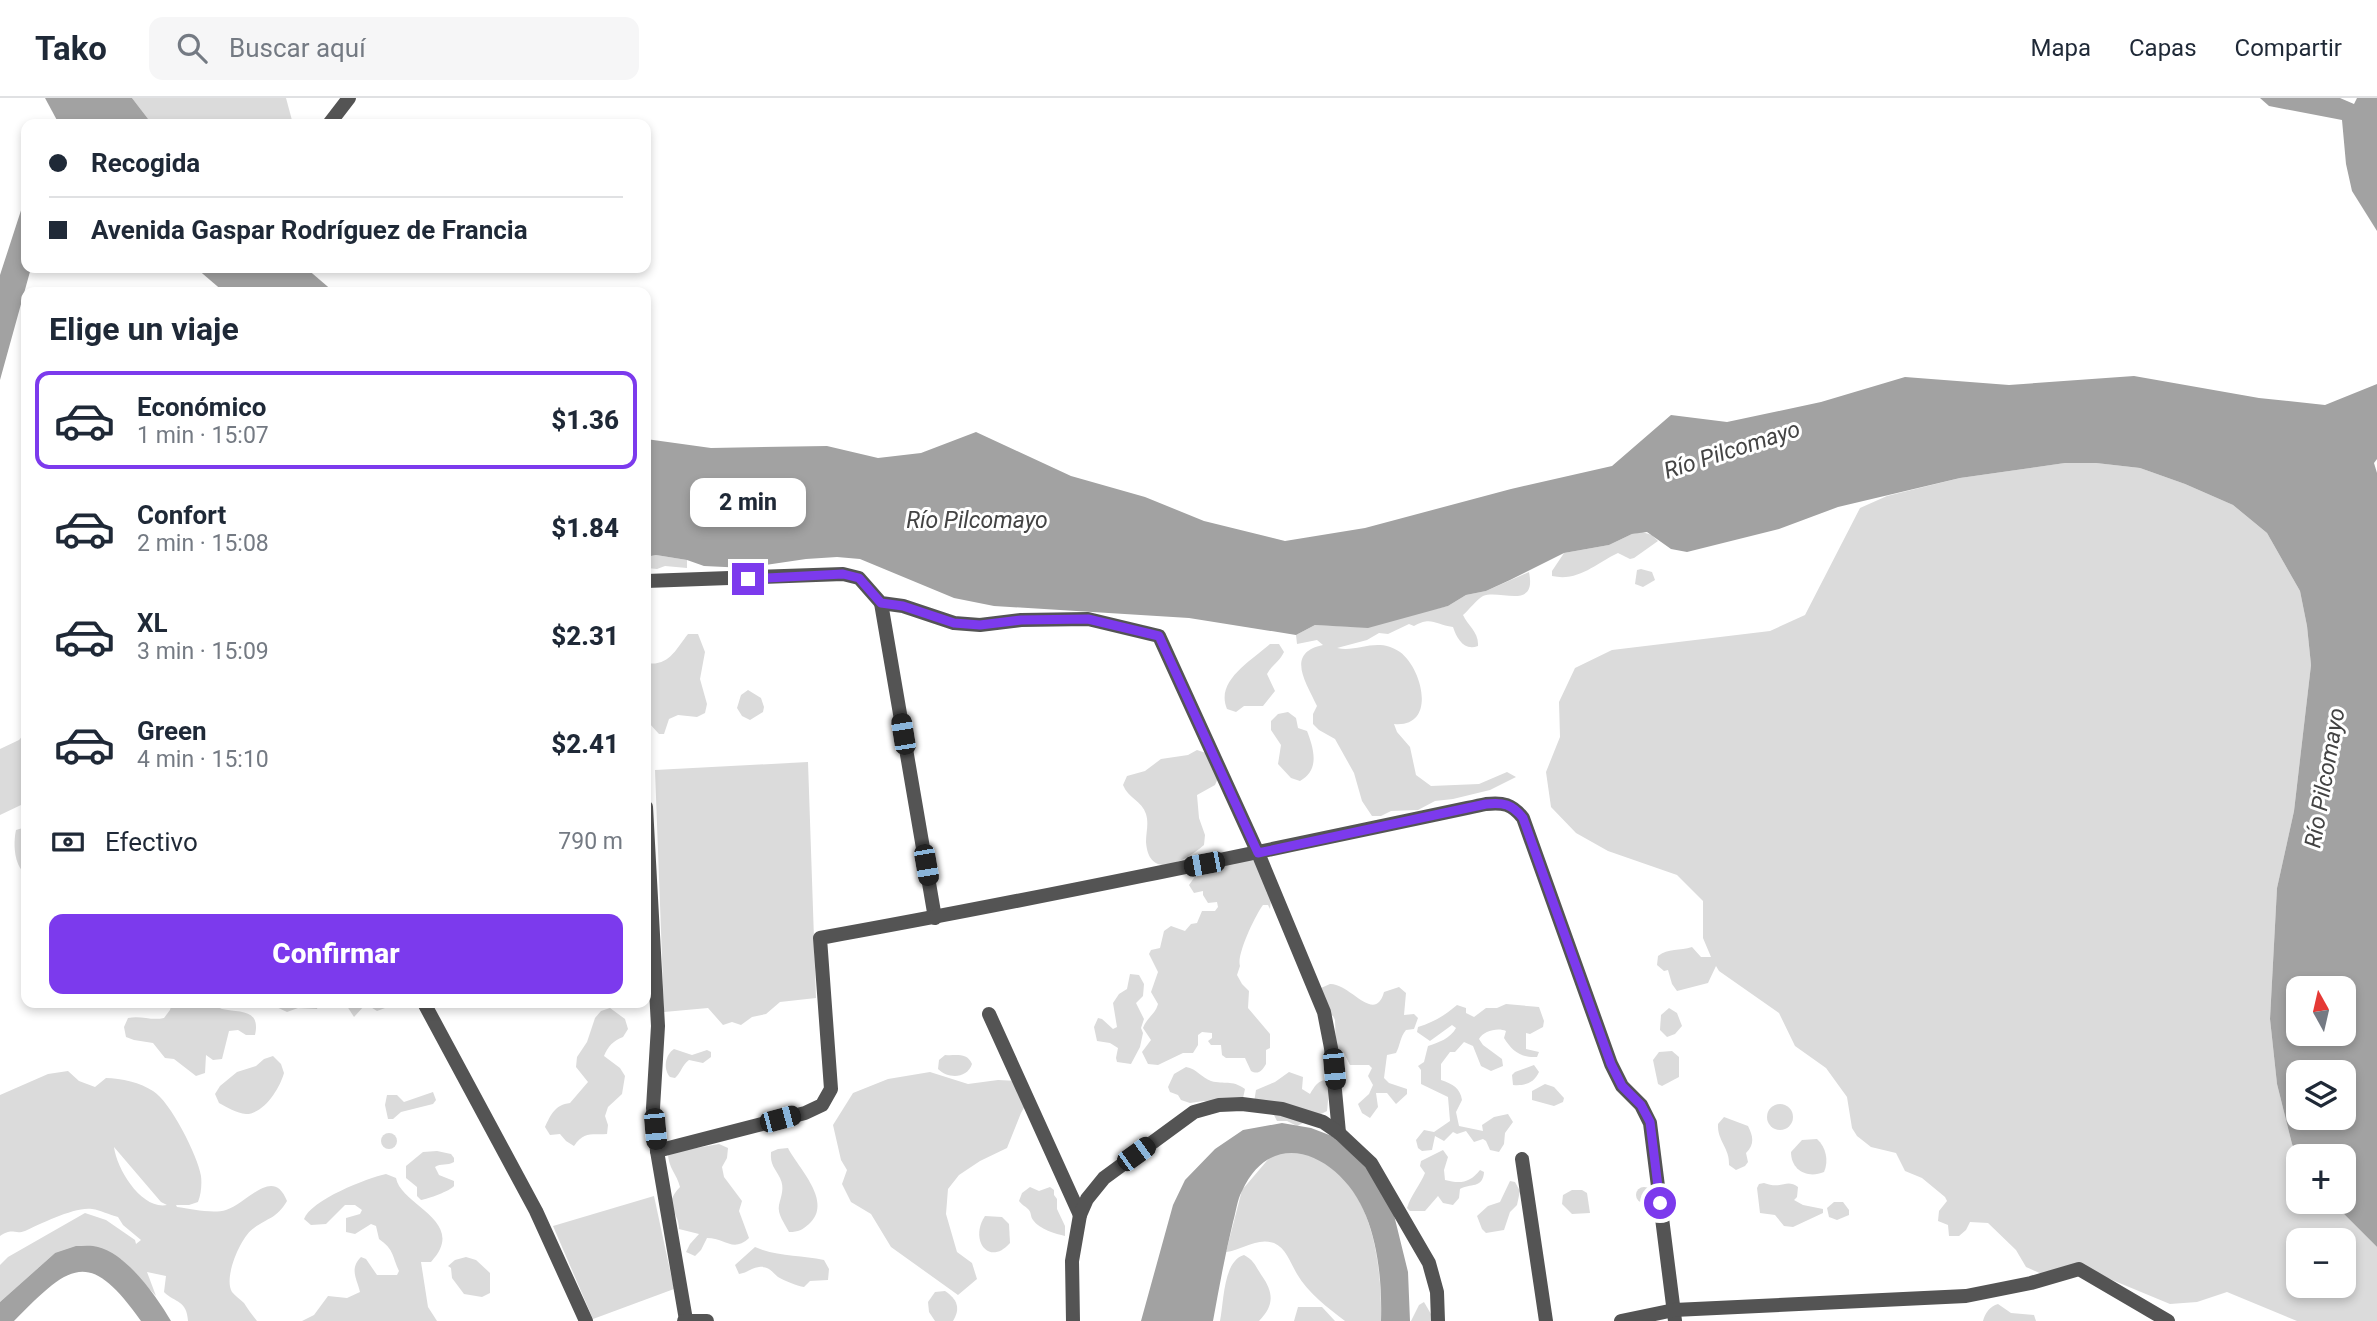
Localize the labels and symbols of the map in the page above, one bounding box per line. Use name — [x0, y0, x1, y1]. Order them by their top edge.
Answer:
water label: Río Pilcomayo — [1660, 415, 1804, 485]
callout: 2 min — [690, 477, 806, 526]
water label: Río Pilcomayo — [906, 507, 1048, 534]
route end — [732, 563, 764, 595]
water label: Río Pilcomayo — [2299, 706, 2351, 850]
car — [890, 712, 917, 756]
car — [913, 842, 940, 888]
car — [1182, 850, 1227, 878]
north arrow — [2286, 976, 2356, 1046]
car — [1322, 1047, 1347, 1091]
car — [757, 1103, 804, 1135]
car — [643, 1107, 668, 1151]
car — [1113, 1133, 1160, 1175]
route start — [1644, 1187, 1676, 1219]

